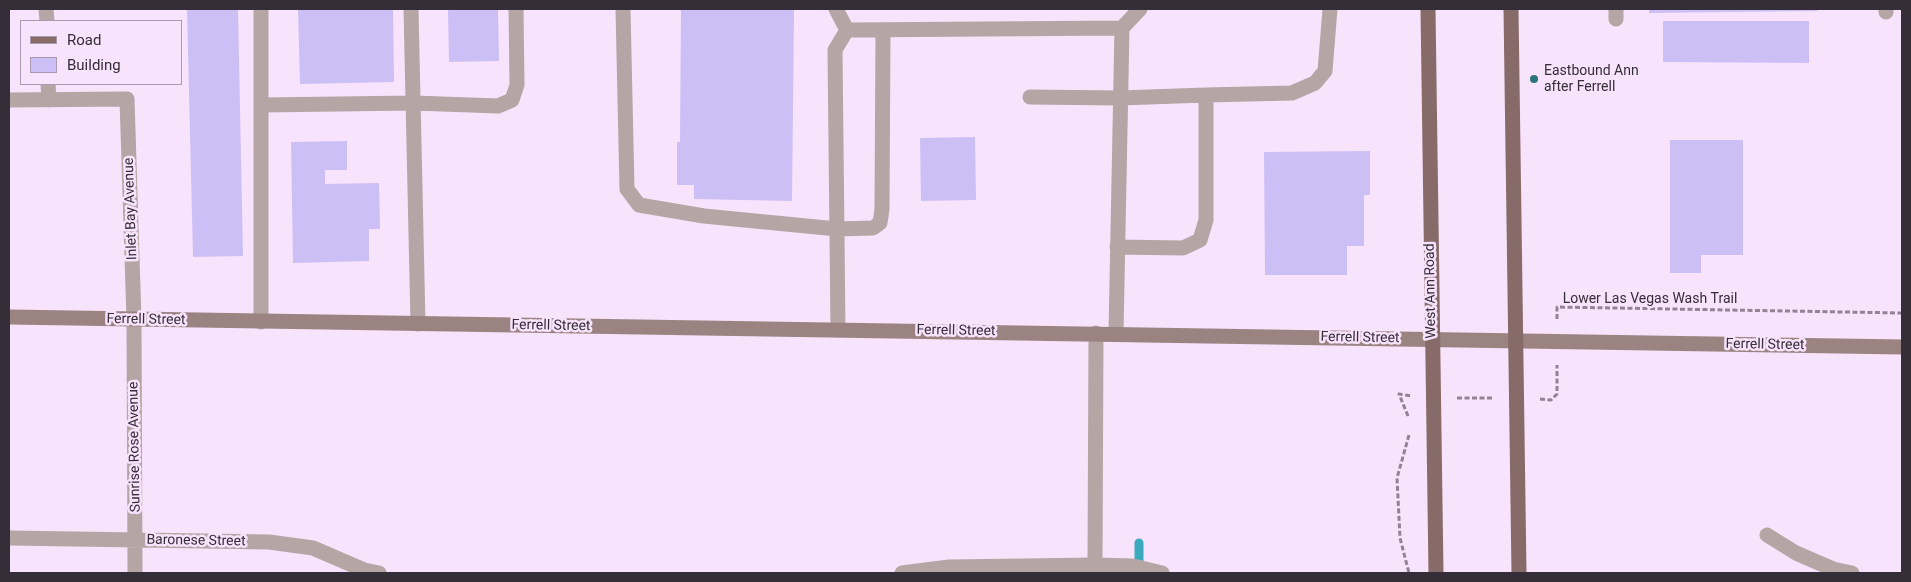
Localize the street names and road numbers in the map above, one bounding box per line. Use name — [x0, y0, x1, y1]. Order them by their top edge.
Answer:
street label: Inlet Bay Avenue — [121, 157, 141, 261]
street label: West Ann Road — [1422, 243, 1440, 339]
street label: Lower Las Vegas Wash Trail — [1563, 291, 1737, 307]
street label: Ferrell Street — [106, 311, 186, 329]
street label: Ferrell Street — [511, 317, 591, 335]
street label: Ferrell Street — [916, 322, 996, 340]
street label: Ferrell Street — [1320, 329, 1400, 347]
street label: Ferrell Street — [1725, 336, 1805, 354]
street label: Sunrise Rose Avenue — [125, 382, 145, 512]
street label: Baronese Street — [146, 532, 246, 550]

